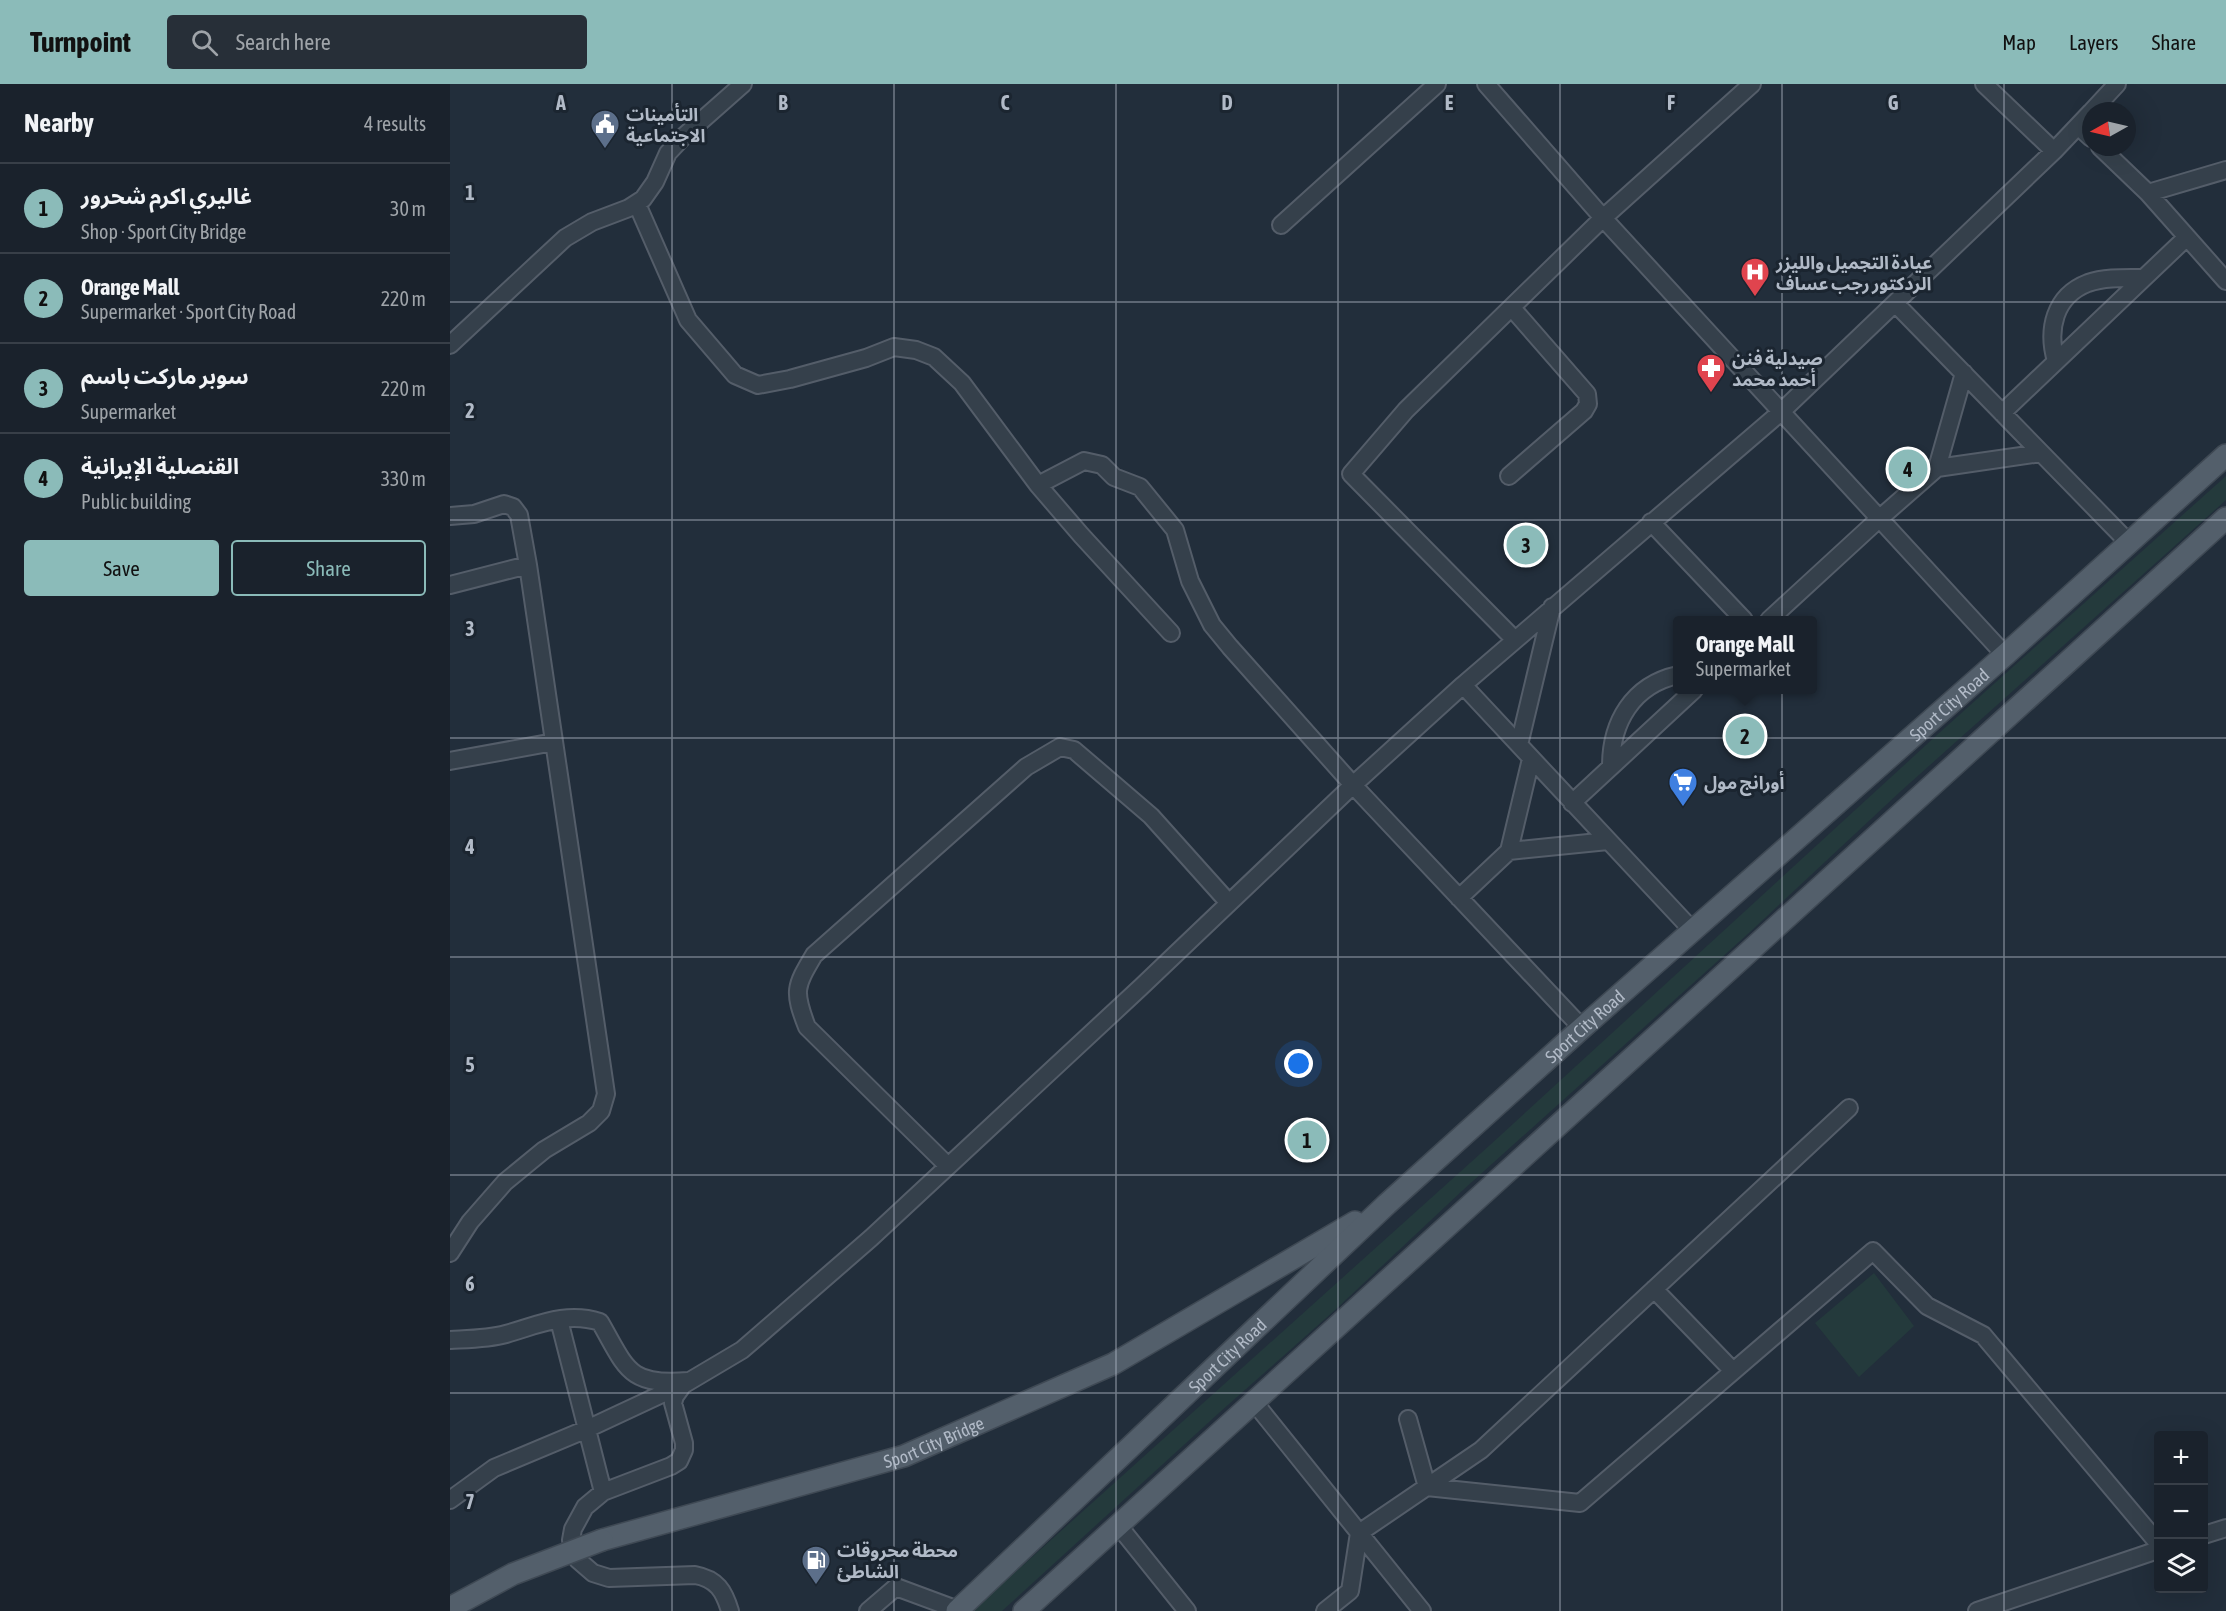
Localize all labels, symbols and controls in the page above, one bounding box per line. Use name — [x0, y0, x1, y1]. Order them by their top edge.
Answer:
search box — [167, 15, 587, 69]
text: Turnpoint — [30, 26, 131, 58]
icon: search — [188, 26, 221, 59]
text: Search here — [236, 29, 331, 55]
text: Map — [2002, 30, 2036, 54]
text: Layers — [2069, 30, 2119, 54]
text: Share — [2152, 30, 2196, 54]
text: A — [555, 91, 566, 114]
text: B — [778, 91, 788, 114]
text: C — [1001, 91, 1010, 114]
text: D — [1221, 91, 1233, 114]
text: E — [1445, 91, 1454, 114]
text: F — [1667, 91, 1675, 114]
text: G — [1888, 91, 1899, 114]
place label: التأمينات الاجتماعية — [626, 102, 705, 146]
north arrow — [2082, 102, 2136, 156]
text: Nearby — [24, 108, 94, 138]
public building icon: التأمينات الاجتماعية — [589, 108, 621, 150]
text: 4 results — [364, 112, 426, 135]
text: 1 — [465, 181, 475, 204]
text: غاليري اكرم شحرور — [81, 183, 252, 209]
text: 1 — [39, 197, 48, 220]
text: 30 m — [390, 197, 426, 220]
text: Shop · Sport City Bridge — [81, 220, 246, 243]
place label: عيادة التجميل والليزر الردكتور رجب عساف — [1775, 252, 1932, 295]
hospital icon: عيادة التجميل والليزر الردكتور رجب عساف — [1739, 256, 1771, 298]
text: Orange Mall — [81, 274, 179, 300]
text: 2 — [39, 287, 48, 310]
text: 220 m — [381, 287, 426, 310]
text: Supermarket · Sport City Road — [81, 300, 296, 323]
place label: صيدلية فنن أحمد محمد — [1732, 348, 1823, 390]
pharmacy icon: صيدلية فنن أحمد محمد — [1695, 352, 1727, 394]
text: سوبر ماركت باسم — [81, 363, 249, 389]
text: 3 — [39, 377, 48, 400]
text: 220 m — [381, 377, 426, 400]
text: 2 — [465, 399, 475, 422]
text: Supermarket — [81, 400, 176, 423]
pin: 4 — [1888, 446, 1928, 492]
text: القنصلية الإيرانية — [81, 453, 239, 479]
text: 4 — [39, 467, 48, 490]
text: 330 m — [381, 467, 426, 490]
text: Public building — [81, 490, 191, 513]
pin: 3 — [1506, 522, 1546, 568]
button: Save — [24, 540, 219, 596]
button: Share — [231, 540, 426, 596]
popup — [1673, 616, 1817, 694]
text: 3 — [465, 617, 475, 640]
text: Orange Mall — [1696, 631, 1794, 657]
text: Supermarket — [1696, 657, 1791, 680]
street label: Sport City Road — [1905, 664, 1993, 745]
pin: 2 — [1726, 714, 1764, 758]
supermarket icon: أورانج مول — [1667, 766, 1699, 808]
place label: أورانج مول — [1704, 770, 1784, 796]
text: 4 — [464, 835, 475, 858]
street label: Sport City Road — [1541, 985, 1629, 1067]
your location — [1284, 1049, 1313, 1078]
text: 5 — [465, 1053, 475, 1076]
pin: 1 — [1288, 1118, 1326, 1162]
text: 6 — [465, 1272, 475, 1295]
street label: Sport City Road — [1184, 1314, 1270, 1397]
street label: Sport City Bridge — [881, 1412, 987, 1472]
map controls — [2154, 1431, 2208, 1593]
button: + — [2154, 1431, 2208, 1485]
button: − — [2154, 1485, 2208, 1539]
text: 7 — [465, 1490, 475, 1513]
button: layers — [2154, 1539, 2208, 1593]
place label: محطة محروقات الشاطئ — [837, 1540, 958, 1582]
fuel station icon: محطة محروقات الشاطئ — [800, 1544, 832, 1586]

